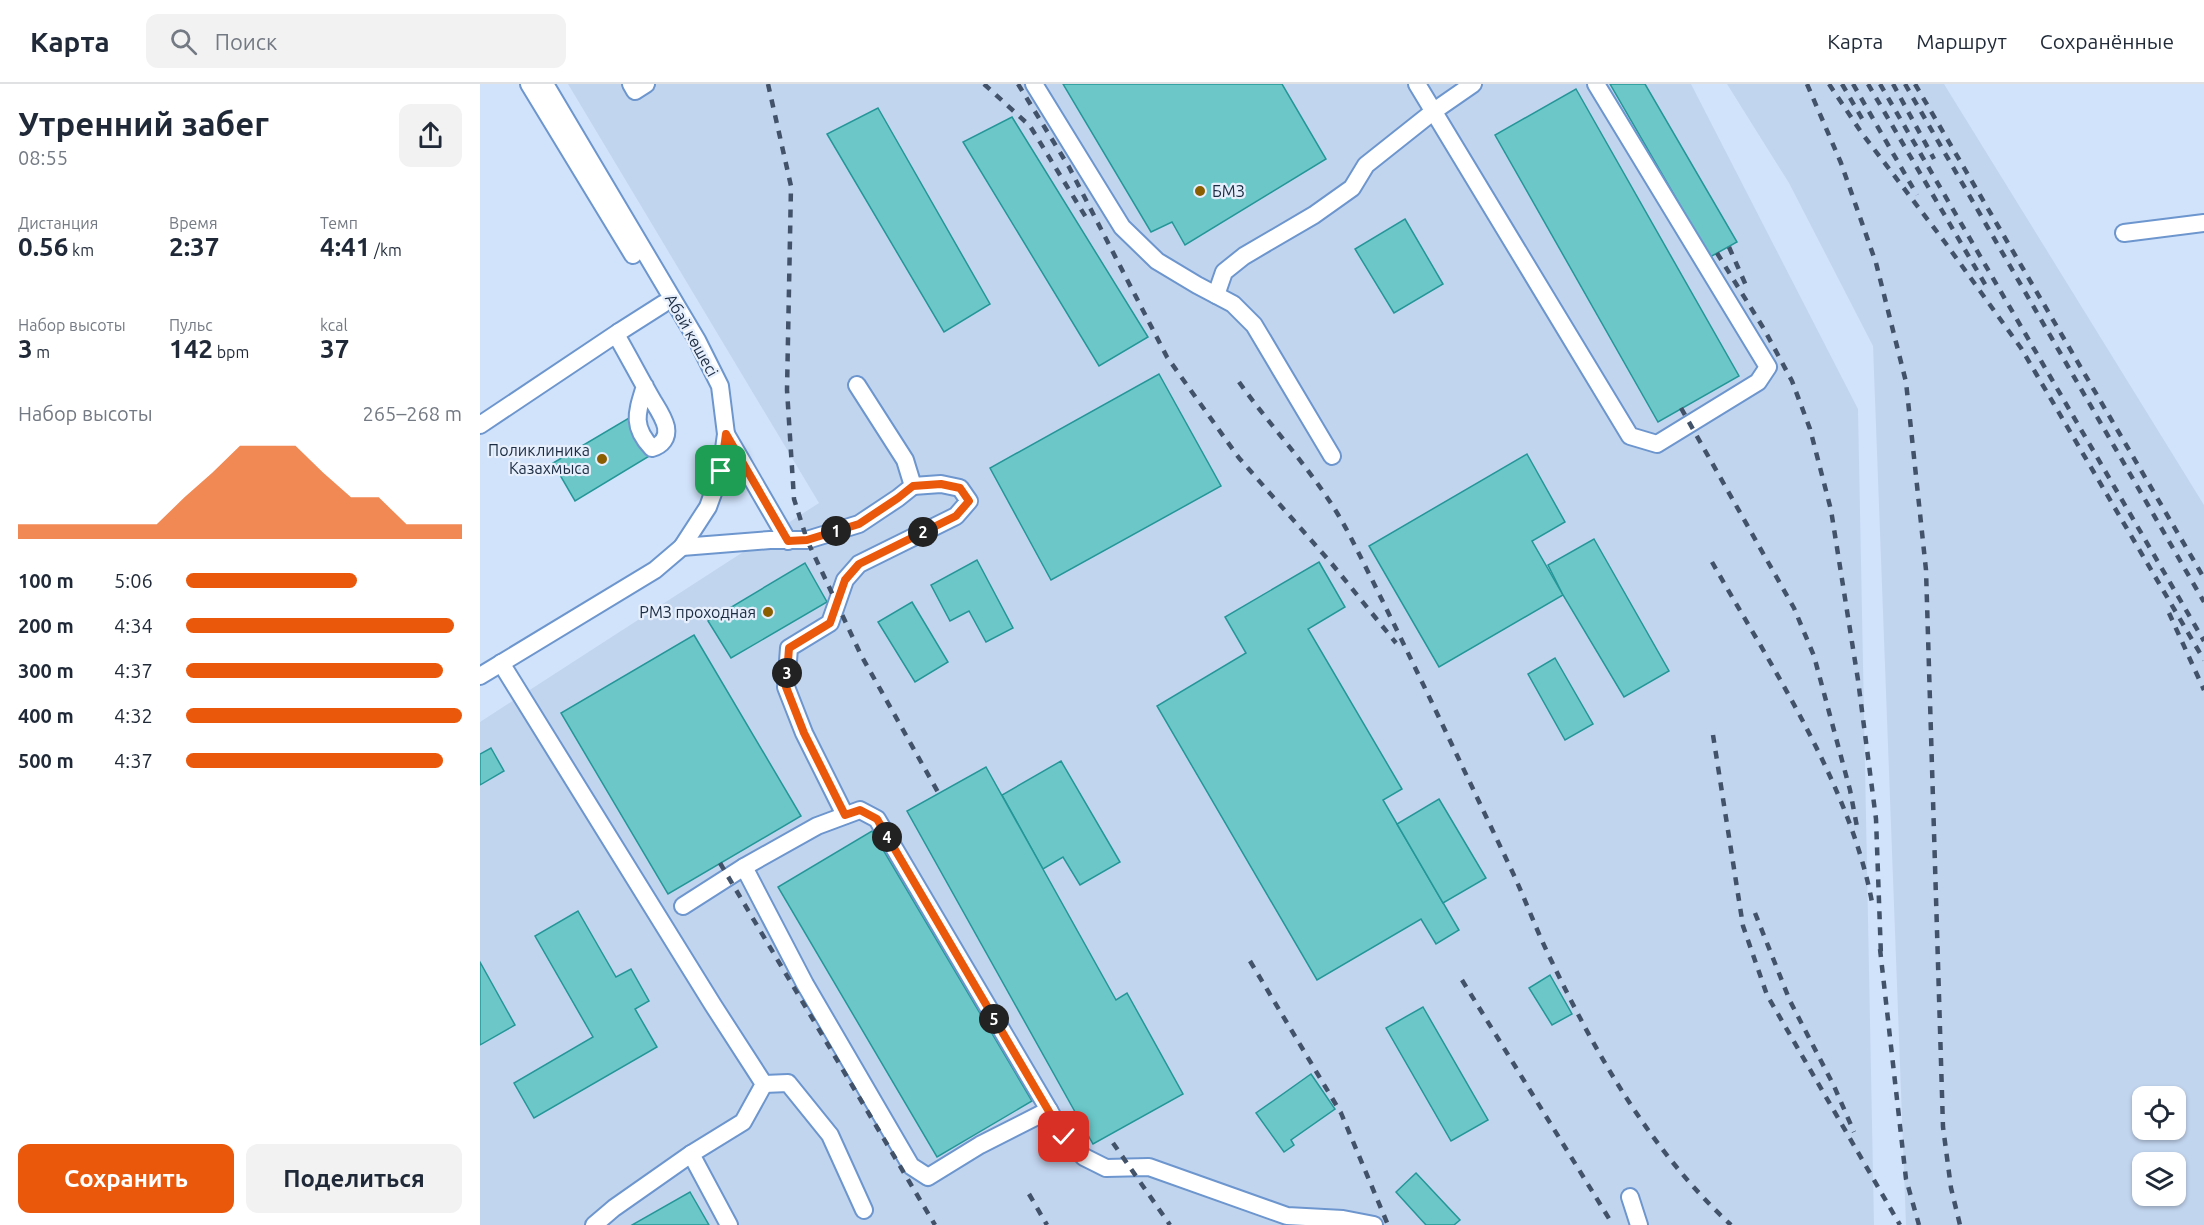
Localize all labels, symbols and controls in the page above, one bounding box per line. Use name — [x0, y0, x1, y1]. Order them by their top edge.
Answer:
search box — [146, 14, 566, 68]
icon: search — [167, 25, 200, 58]
text: Карта — [30, 26, 110, 57]
text: Поиск — [215, 29, 277, 54]
text: Карта — [1827, 29, 1883, 53]
text: Маршрут — [1916, 29, 2007, 53]
text: Сохранённые — [2040, 29, 2174, 53]
button: share — [399, 104, 462, 167]
text: Утренний забег — [18, 105, 269, 142]
text: 08:55 — [18, 146, 68, 169]
place label: БМЗ — [1212, 182, 1245, 200]
marker: БМЗ — [1193, 184, 1207, 198]
text: Дистанция — [18, 214, 98, 232]
text: Время — [169, 214, 218, 232]
text: Темп — [320, 214, 358, 232]
text: 0.56 — [18, 232, 68, 261]
text: 2:37 — [169, 232, 219, 261]
text: 4:41 — [320, 232, 370, 261]
text: km — [68, 241, 94, 259]
text: /km — [370, 241, 402, 259]
street label: Абай көшесі — [662, 291, 722, 379]
text: Набор высоты — [18, 316, 126, 334]
text: Пульс — [169, 316, 213, 334]
text: kcal — [320, 316, 348, 334]
text: 3 — [18, 334, 33, 363]
text: 142 — [169, 334, 213, 363]
text: 37 — [320, 334, 349, 363]
text: m — [33, 343, 50, 361]
text: bpm — [213, 343, 249, 361]
text: Набор высоты — [18, 402, 153, 425]
text: 265–268 m — [363, 402, 462, 425]
place label: Поликлиника Казахмыса — [488, 441, 590, 477]
pin — [695, 445, 746, 496]
marker: Поликлиника Казахмыса — [595, 452, 609, 466]
icon: arrive — [704, 454, 737, 487]
pin: 1 — [821, 516, 851, 546]
pin: 2 — [908, 517, 938, 547]
text: 1 — [831, 522, 841, 540]
text: 2 — [918, 523, 928, 541]
text: 100 m — [18, 569, 74, 592]
text: 5:06 — [114, 569, 153, 592]
place label: РМЗ проходная — [639, 603, 756, 621]
marker: РМЗ проходная — [761, 605, 775, 619]
text: 200 m — [18, 614, 74, 637]
text: 4:34 — [114, 614, 153, 637]
pin: 3 — [772, 658, 802, 688]
text: 300 m — [18, 659, 74, 682]
text: 4:37 — [114, 659, 153, 682]
text: 3 — [782, 664, 792, 682]
text: 400 m — [18, 704, 74, 727]
text: 4:32 — [114, 704, 153, 727]
text: 500 m — [18, 749, 74, 772]
text: 4:37 — [114, 749, 153, 772]
pin: 4 — [872, 822, 902, 852]
text: 4 — [882, 828, 892, 846]
pin: 5 — [979, 1004, 1009, 1034]
text: 5 — [989, 1010, 999, 1028]
map controls — [2132, 1086, 2186, 1206]
button: locate — [2132, 1086, 2186, 1140]
pin — [1038, 1111, 1089, 1162]
icon: check — [1047, 1120, 1080, 1153]
button: Сохранить — [18, 1144, 234, 1213]
button: Поделиться — [246, 1144, 462, 1213]
button: layers — [2132, 1152, 2186, 1206]

